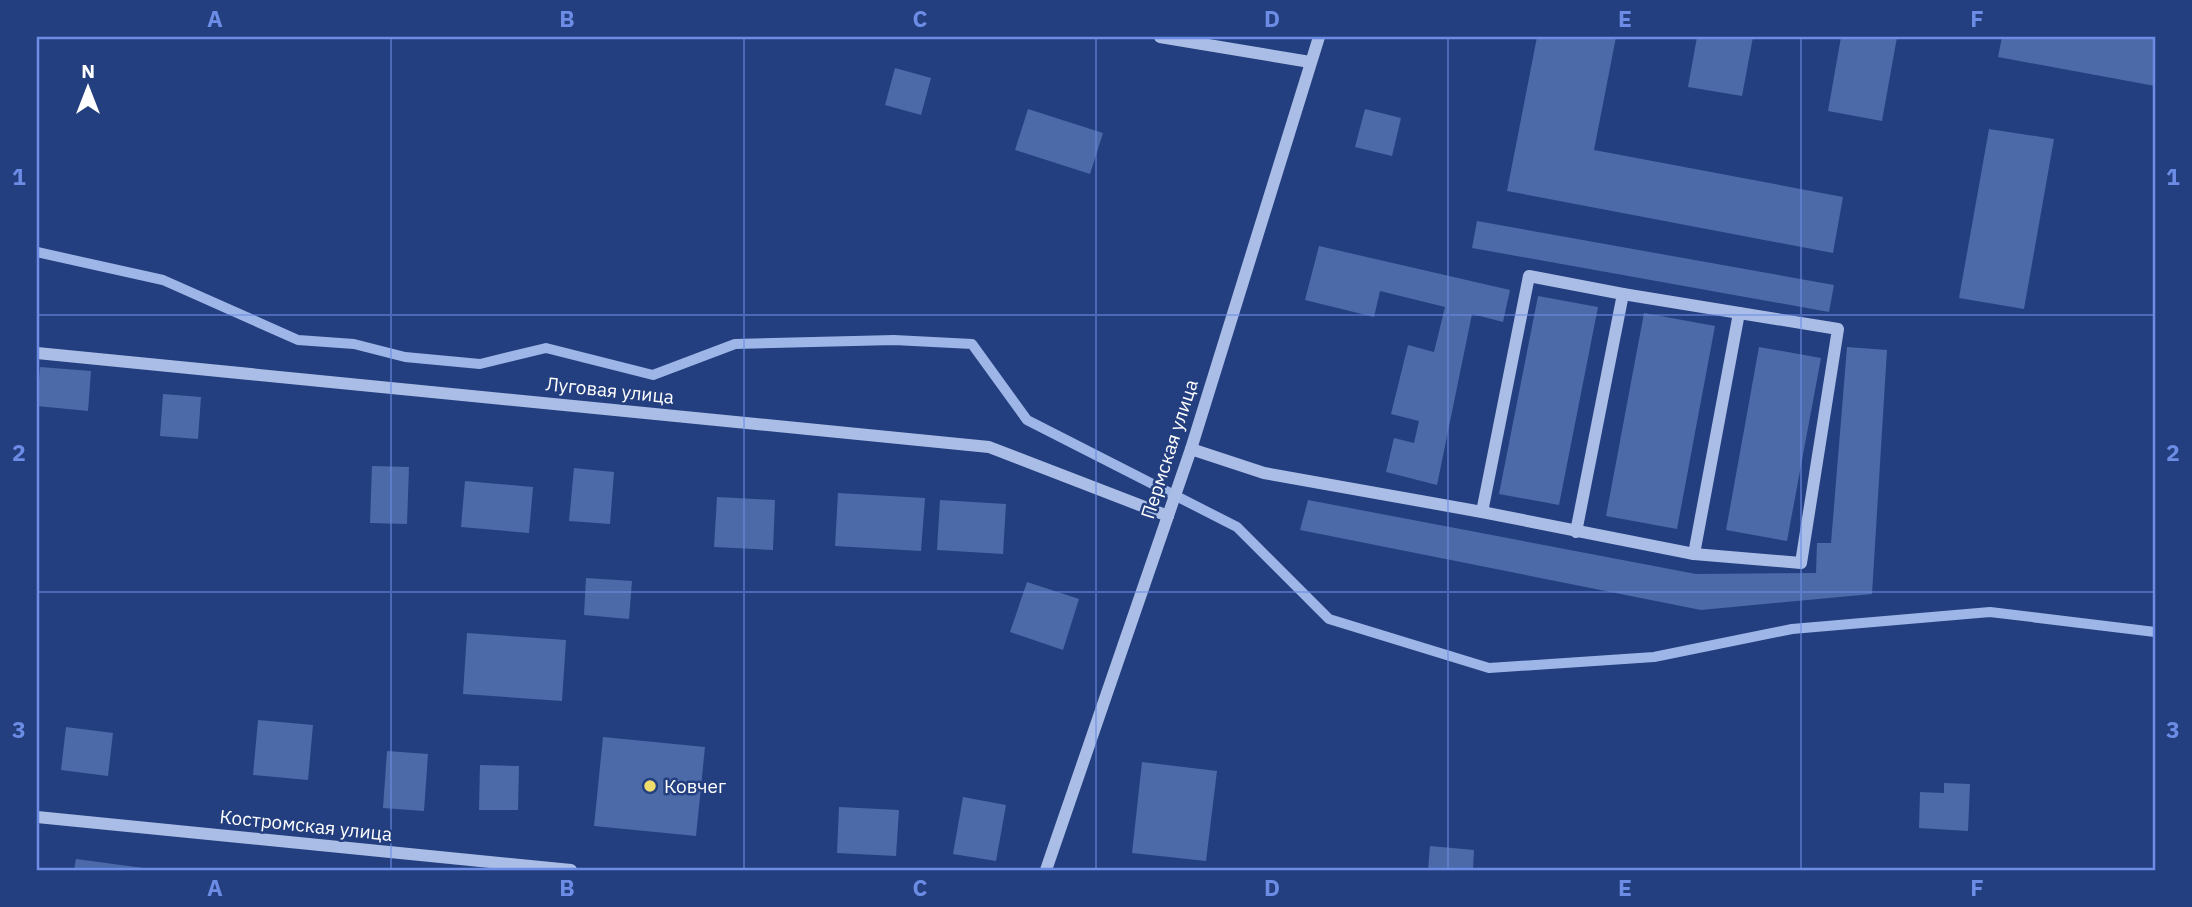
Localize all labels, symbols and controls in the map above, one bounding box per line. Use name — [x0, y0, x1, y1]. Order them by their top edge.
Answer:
text: A — [207, 3, 223, 33]
text: B — [559, 3, 575, 33]
text: C — [913, 3, 928, 33]
text: D — [1264, 3, 1280, 33]
text: E — [1618, 3, 1632, 33]
text: F — [1970, 3, 1984, 33]
north arrow — [52, 52, 122, 122]
text: N — [81, 59, 95, 83]
text: 1 — [12, 161, 26, 191]
text: 1 — [2166, 161, 2180, 191]
street label: Луговая улица — [545, 371, 675, 409]
street label: Пермская улица — [1135, 376, 1203, 522]
text: 2 — [12, 437, 26, 467]
text: 2 — [2166, 437, 2180, 467]
text: 3 — [12, 714, 26, 744]
text: 3 — [2166, 714, 2180, 744]
place label: Ковчег — [664, 774, 726, 798]
marker: Ковчег — [642, 778, 658, 794]
street label: Костромская улица — [218, 804, 394, 846]
text: A — [207, 872, 223, 902]
text: B — [559, 872, 575, 902]
text: C — [913, 872, 928, 902]
text: D — [1264, 872, 1280, 902]
text: E — [1618, 872, 1632, 902]
text: F — [1970, 872, 1984, 902]

